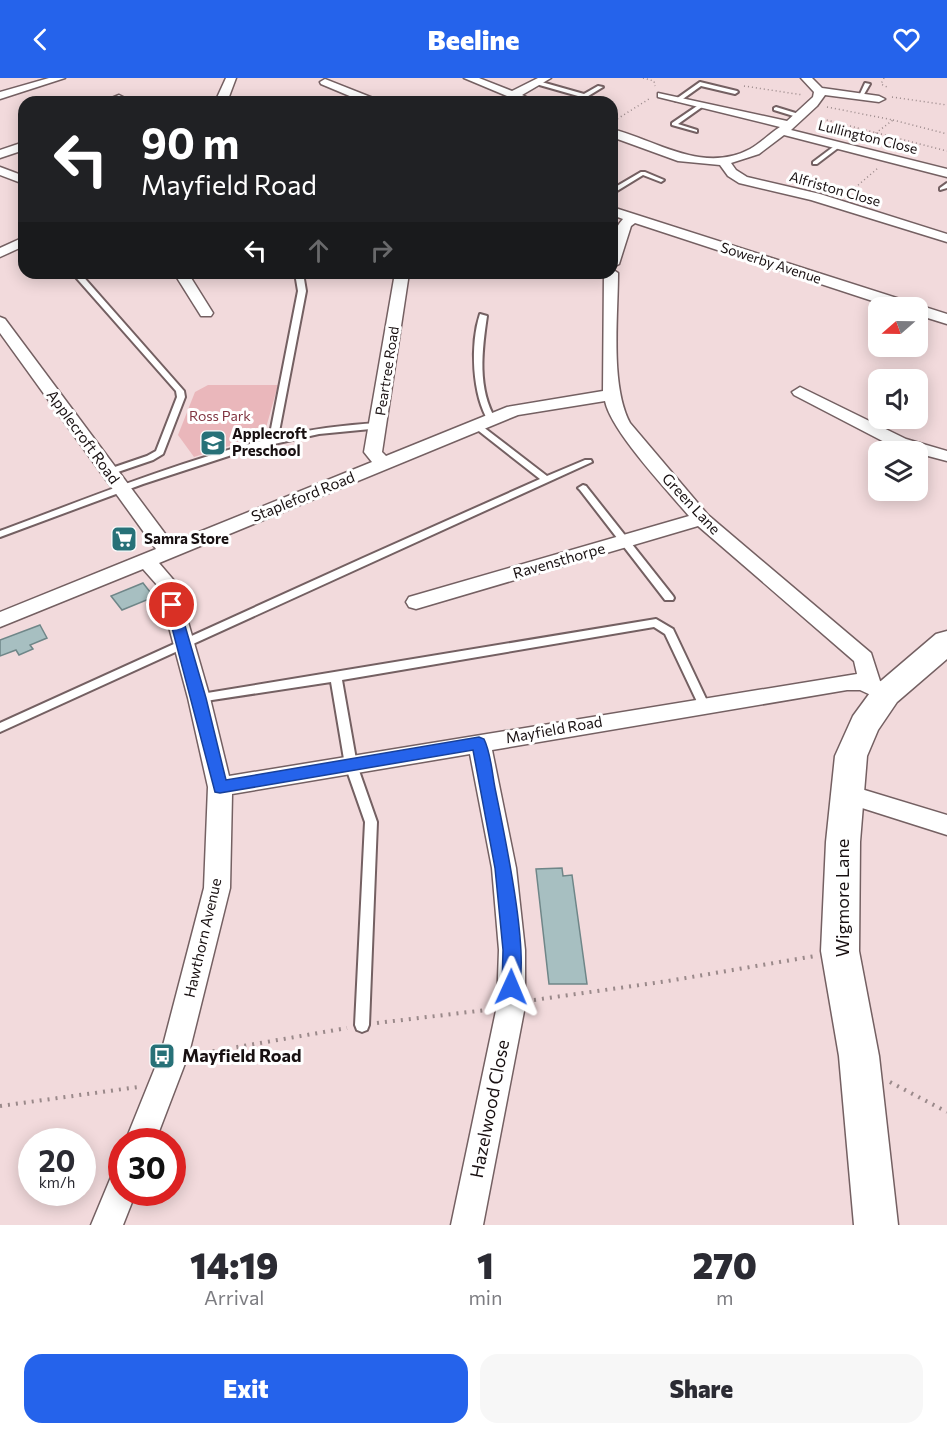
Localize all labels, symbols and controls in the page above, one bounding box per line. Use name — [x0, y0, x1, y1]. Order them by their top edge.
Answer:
icon: back — [24, 23, 57, 56]
text: Beeline — [428, 23, 519, 56]
icon: heart — [890, 23, 923, 56]
text: 90 m — [141, 116, 240, 168]
street label: Lullington Close — [817, 116, 920, 157]
icon: left — [42, 120, 120, 198]
street label: Alfriston Close — [788, 167, 883, 210]
text: Mayfield Road — [141, 168, 317, 201]
icon: left — [239, 234, 272, 267]
icon: ahead — [302, 234, 335, 267]
icon: right — [365, 234, 398, 267]
street label: Sowerby Avenue — [719, 238, 824, 287]
north arrow — [868, 297, 928, 357]
map controls — [868, 297, 928, 501]
street label: Peartree Road — [371, 325, 402, 417]
button: sound — [868, 369, 928, 429]
street label: Applecroft Road — [44, 386, 124, 487]
park label: Ross Park — [189, 407, 251, 424]
place label: Applecroft Preschool — [232, 424, 307, 459]
school or university icon: Applecroft Preschool — [198, 428, 228, 458]
button: layers — [868, 441, 928, 501]
street label: Stapleford Road — [248, 467, 357, 525]
street label: Green Lane — [659, 469, 725, 538]
supermarket icon: Samra Store — [109, 524, 139, 554]
place label: Samra Store — [144, 529, 229, 547]
street label: Ravensthorpe — [511, 538, 607, 582]
pin — [146, 579, 197, 630]
icon: arrive — [155, 588, 188, 621]
street label: Mayfield Road — [504, 712, 604, 746]
street label: Wigmore Lane — [831, 839, 853, 957]
street label: Hawthorn Avenue — [180, 876, 225, 999]
position arrow — [479, 955, 543, 1019]
street label: Hazelwood Close — [465, 1038, 513, 1180]
bus stop icon: Mayfield Road — [147, 1041, 177, 1071]
place label: Mayfield Road — [182, 1044, 302, 1066]
speed limit sign: 30 — [108, 1128, 186, 1206]
text: 20 — [39, 1141, 75, 1178]
text: km/h — [39, 1173, 75, 1191]
text: 14:19 — [190, 1242, 278, 1286]
text: 1 — [477, 1242, 494, 1286]
text: 270 — [692, 1242, 757, 1286]
text: Arrival — [204, 1285, 264, 1309]
text: min — [468, 1285, 502, 1309]
text: m — [716, 1285, 733, 1309]
button: Exit — [24, 1354, 468, 1423]
button: Share — [480, 1354, 923, 1423]

